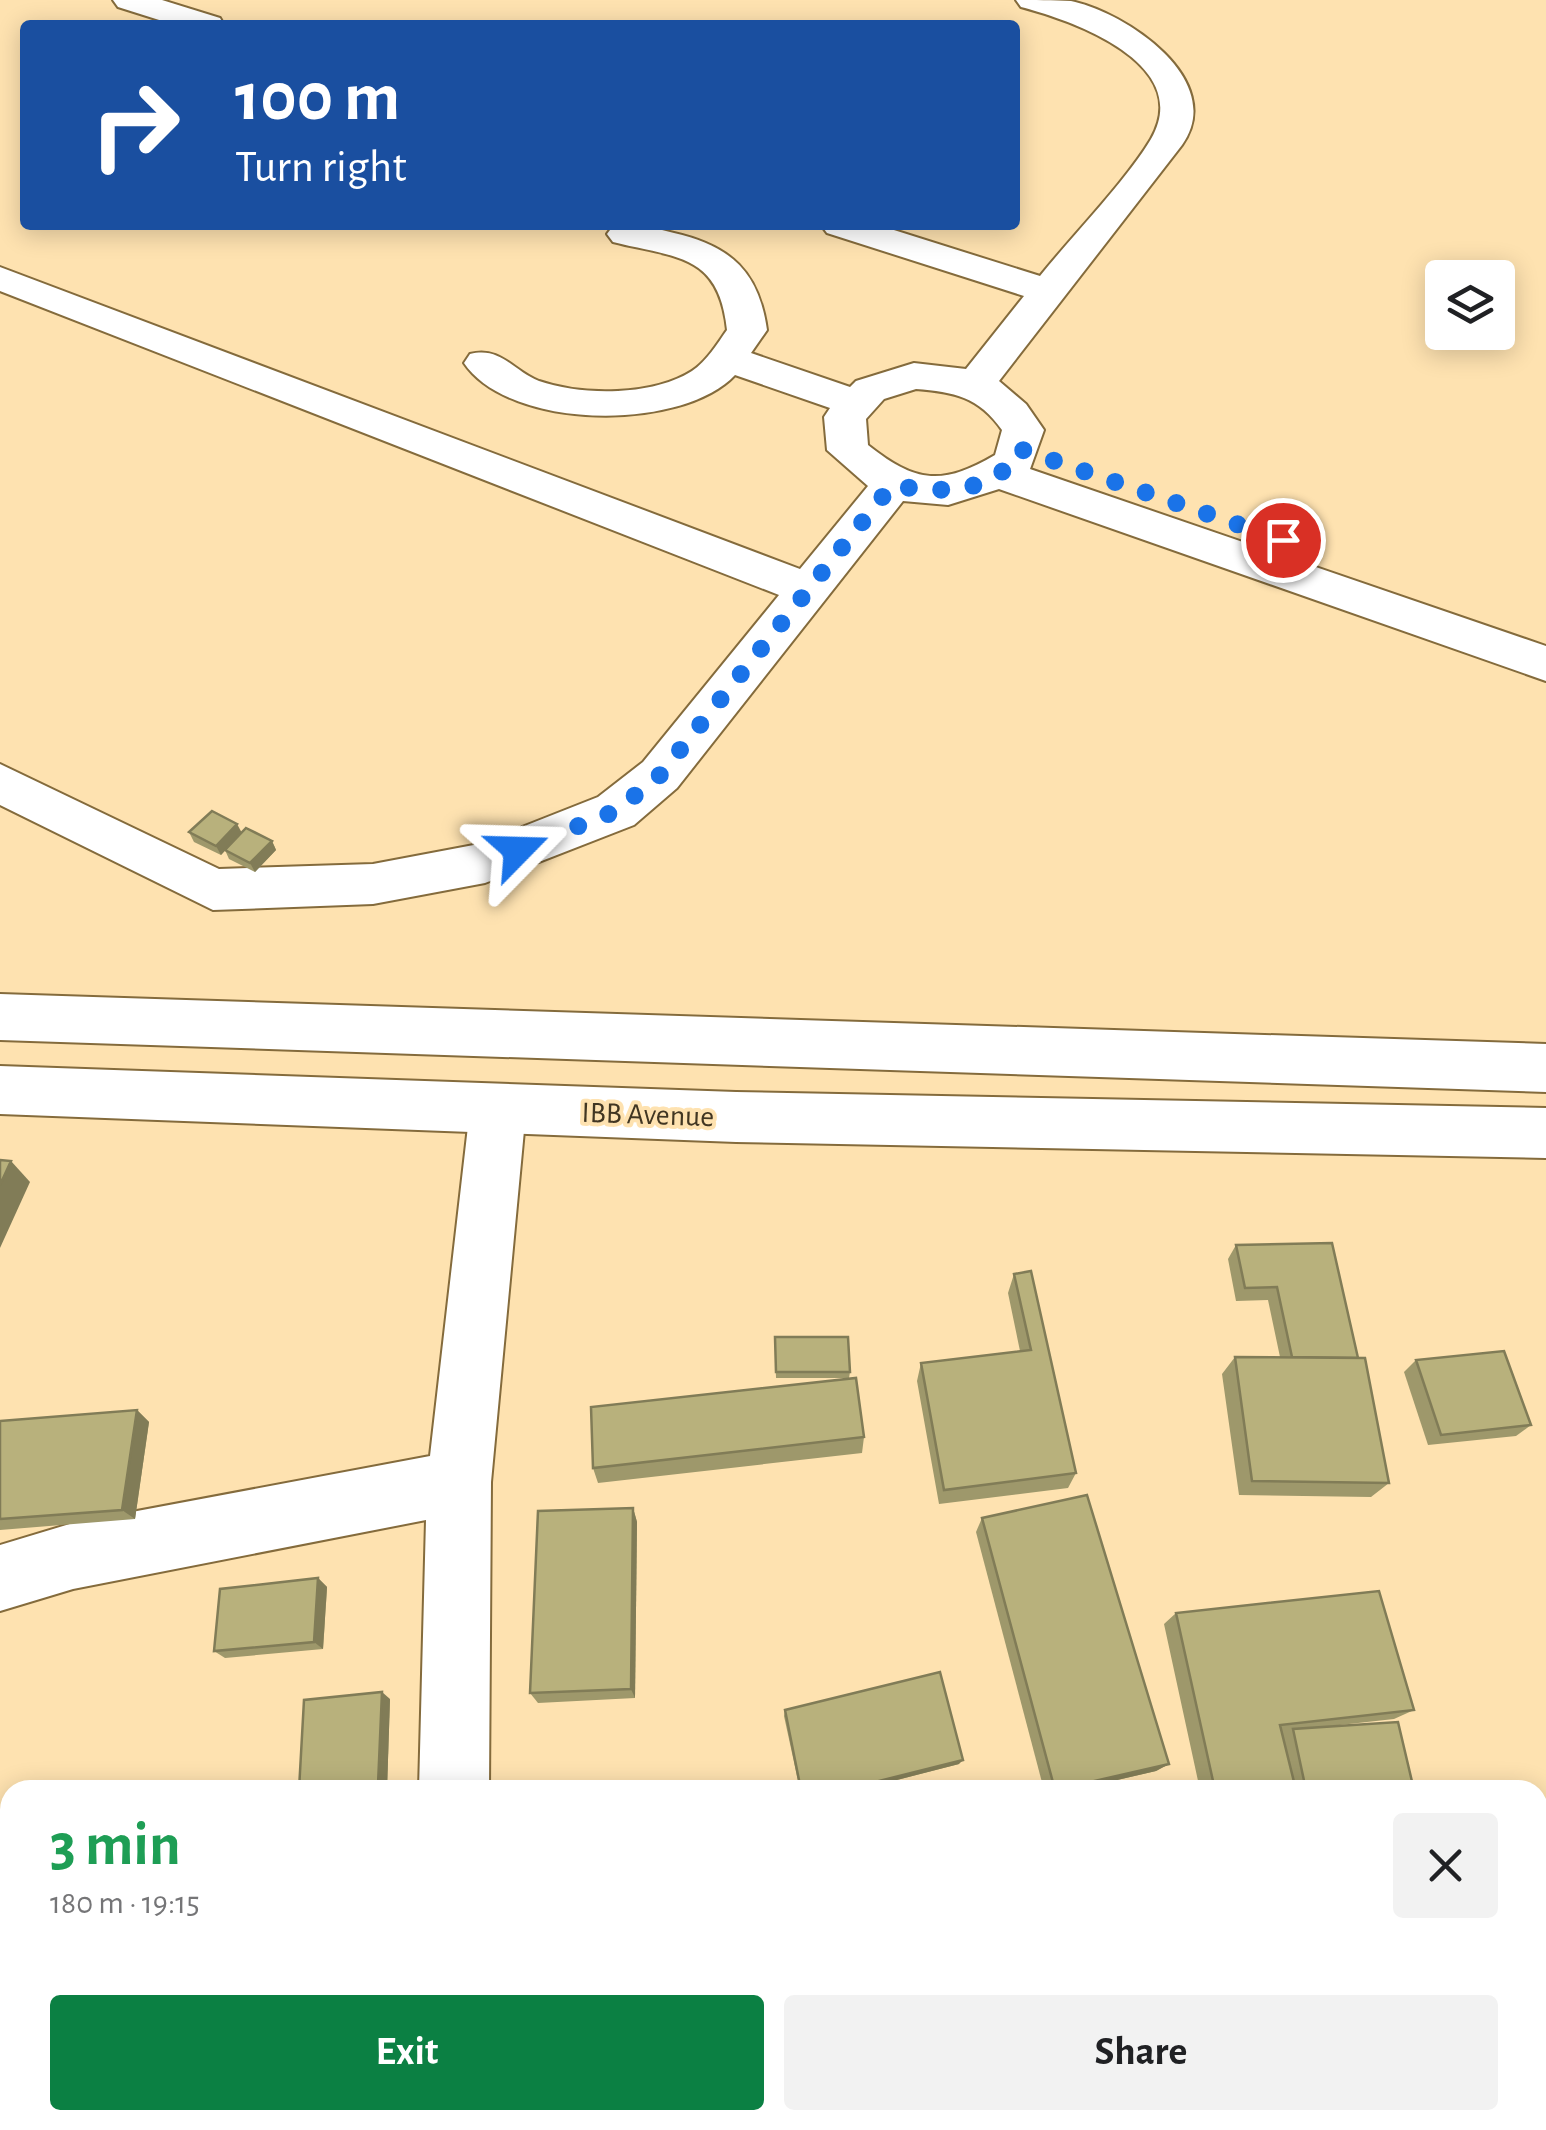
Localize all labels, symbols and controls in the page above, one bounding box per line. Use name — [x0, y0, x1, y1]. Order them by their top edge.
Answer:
icon: right — [70, 60, 200, 190]
text: 100 m — [235, 63, 400, 133]
text: Turn right — [235, 145, 407, 190]
map controls — [1425, 260, 1515, 350]
button: layers — [1425, 260, 1515, 350]
pin — [1241, 498, 1326, 583]
icon: arrive — [1256, 513, 1311, 568]
position arrow — [466, 798, 570, 902]
street label: IBB Avenue — [581, 1098, 715, 1132]
button: close — [1393, 1813, 1498, 1918]
text: 3 min — [50, 1816, 181, 1876]
text: 180 m · 19:15 — [50, 1887, 200, 1919]
button: Exit — [50, 1995, 764, 2110]
button: Share — [784, 1995, 1498, 2110]

